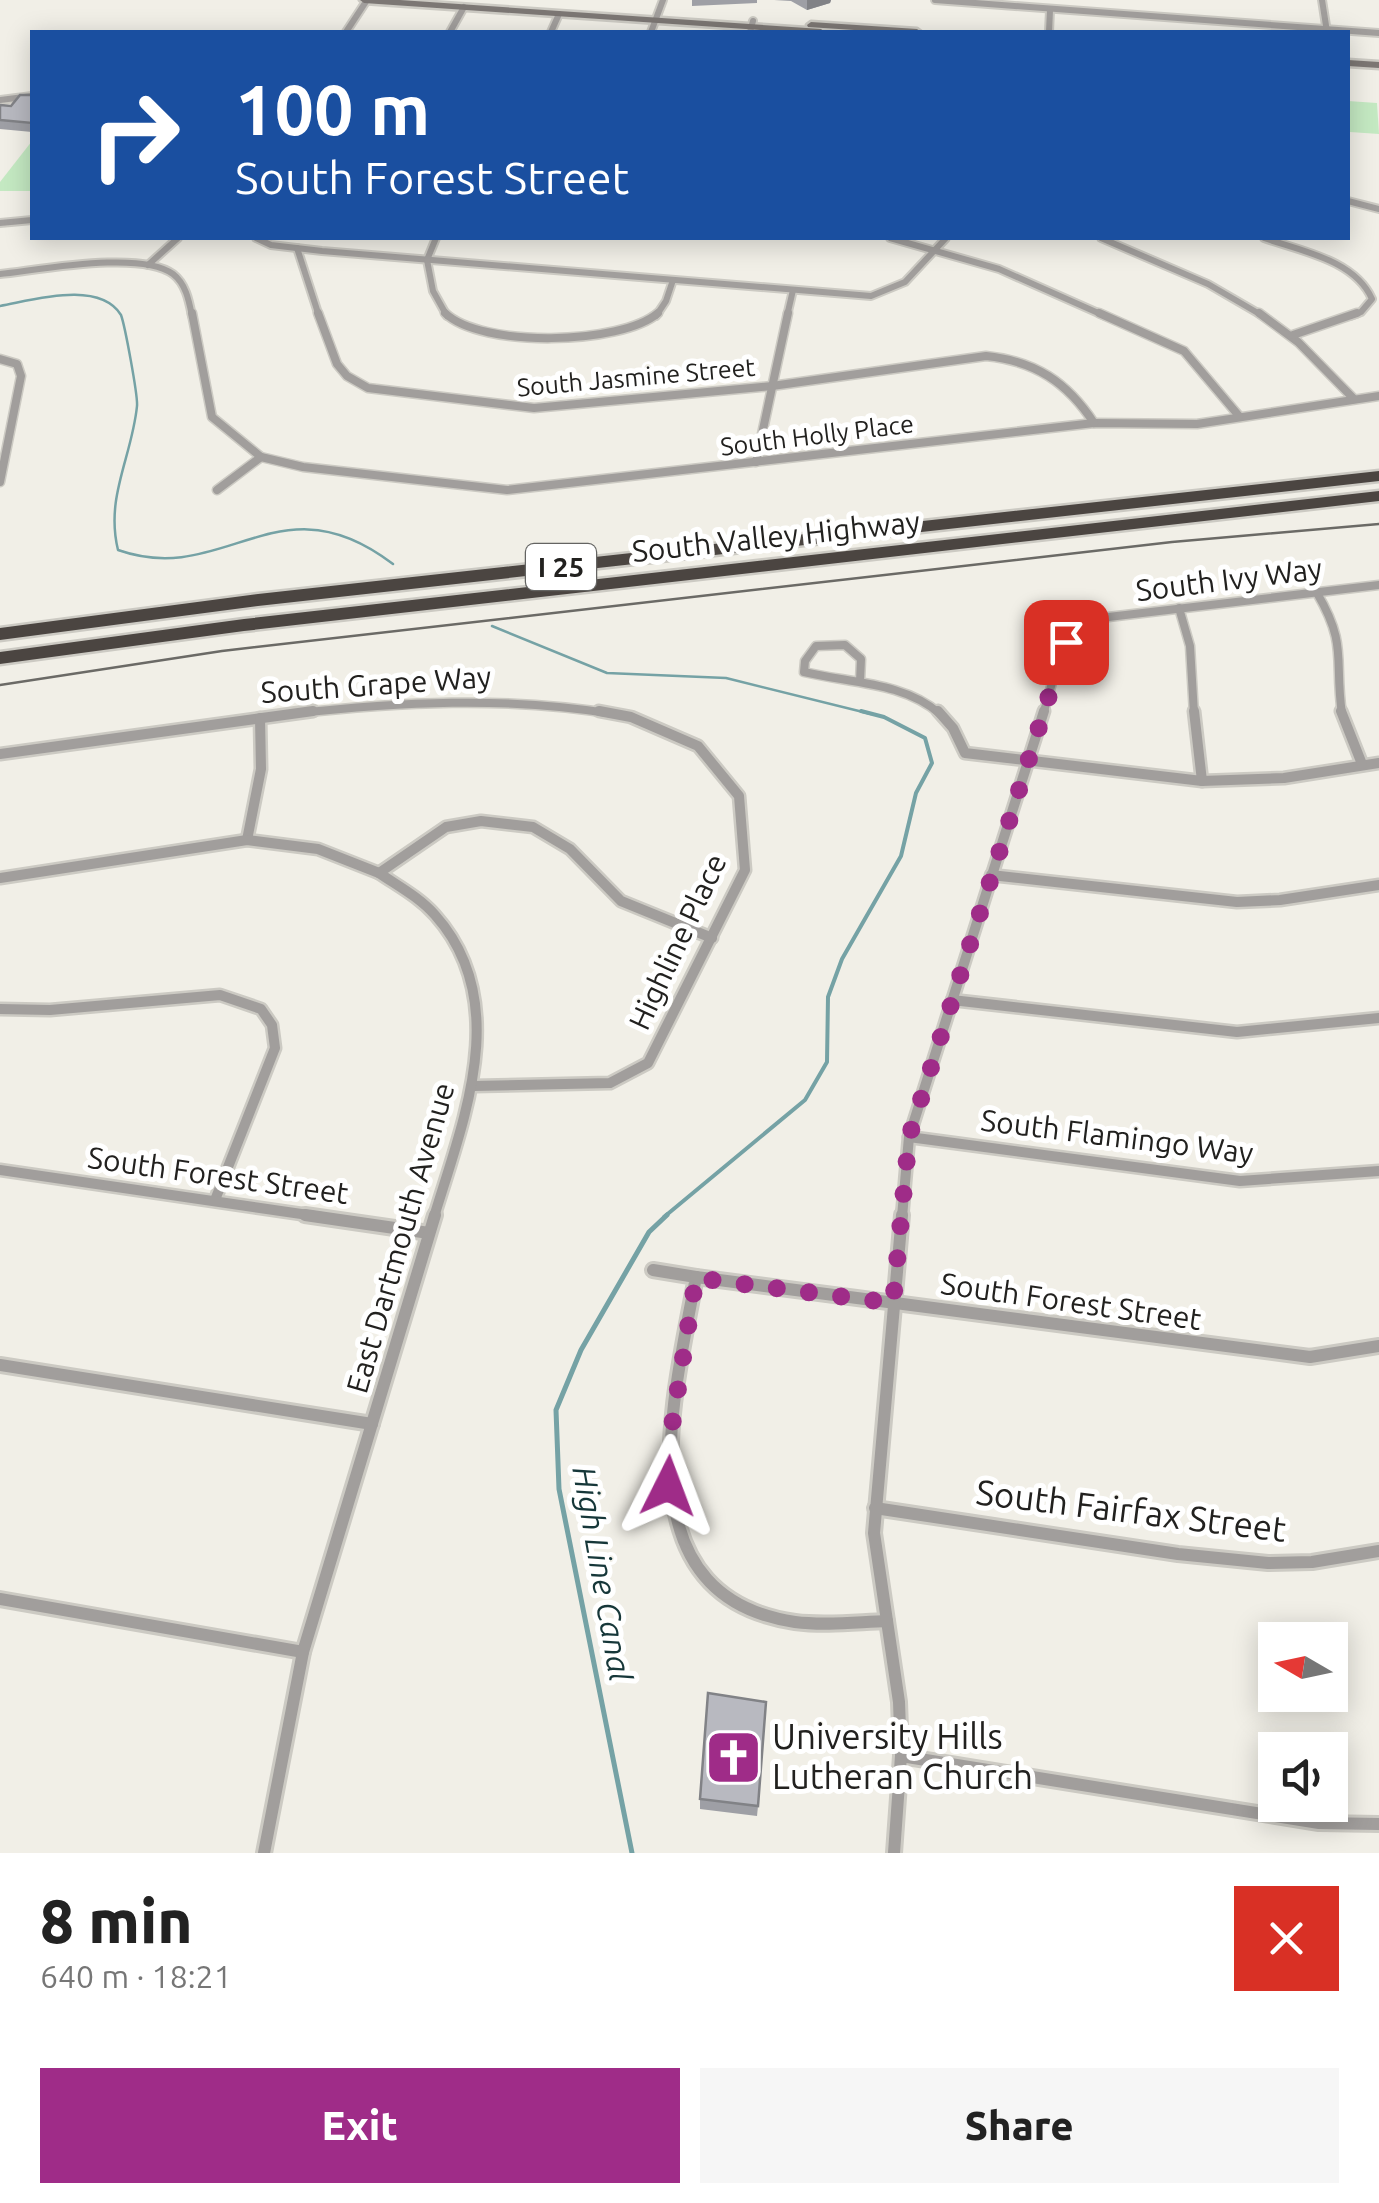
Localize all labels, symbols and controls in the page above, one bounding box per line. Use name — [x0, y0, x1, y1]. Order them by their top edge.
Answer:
icon: right — [70, 70, 200, 200]
text: 100 m — [235, 70, 430, 148]
text: South Forest Street — [235, 152, 629, 203]
street label: South Jasmine Street — [516, 353, 756, 401]
street label: South Holly Place — [719, 409, 915, 461]
street label: South Valley Highway — [630, 504, 922, 568]
road number: I 25 — [526, 544, 596, 590]
street label: South Ivy Way — [1134, 551, 1324, 607]
pin — [1024, 600, 1109, 685]
icon: arrive — [1039, 615, 1094, 670]
street label: South Grape Way — [260, 659, 492, 709]
street label: Highline Place — [622, 848, 733, 1035]
street label: East Dartmouth Avenue — [339, 1079, 461, 1397]
street label: South Flamingo Way — [979, 1102, 1255, 1170]
street label: South Forest Street — [86, 1140, 351, 1210]
street label: South Forest Street — [939, 1266, 1204, 1336]
position arrow — [616, 1434, 720, 1538]
water label: High Line Canal — [566, 1463, 640, 1684]
street label: South Fairfax Street — [974, 1471, 1289, 1549]
north arrow — [1258, 1622, 1348, 1712]
map controls — [1258, 1622, 1348, 1822]
place label: University Hills Lutheran Church — [772, 1716, 1033, 1796]
church icon: University Hills Lutheran Church — [703, 1727, 763, 1787]
button: sound — [1258, 1732, 1348, 1822]
button: close — [1234, 1886, 1339, 1991]
text: 8 min — [40, 1887, 193, 1954]
text: 640 m · 18:21 — [40, 1958, 232, 1994]
button: Exit — [40, 2068, 680, 2183]
button: Share — [700, 2068, 1339, 2183]

